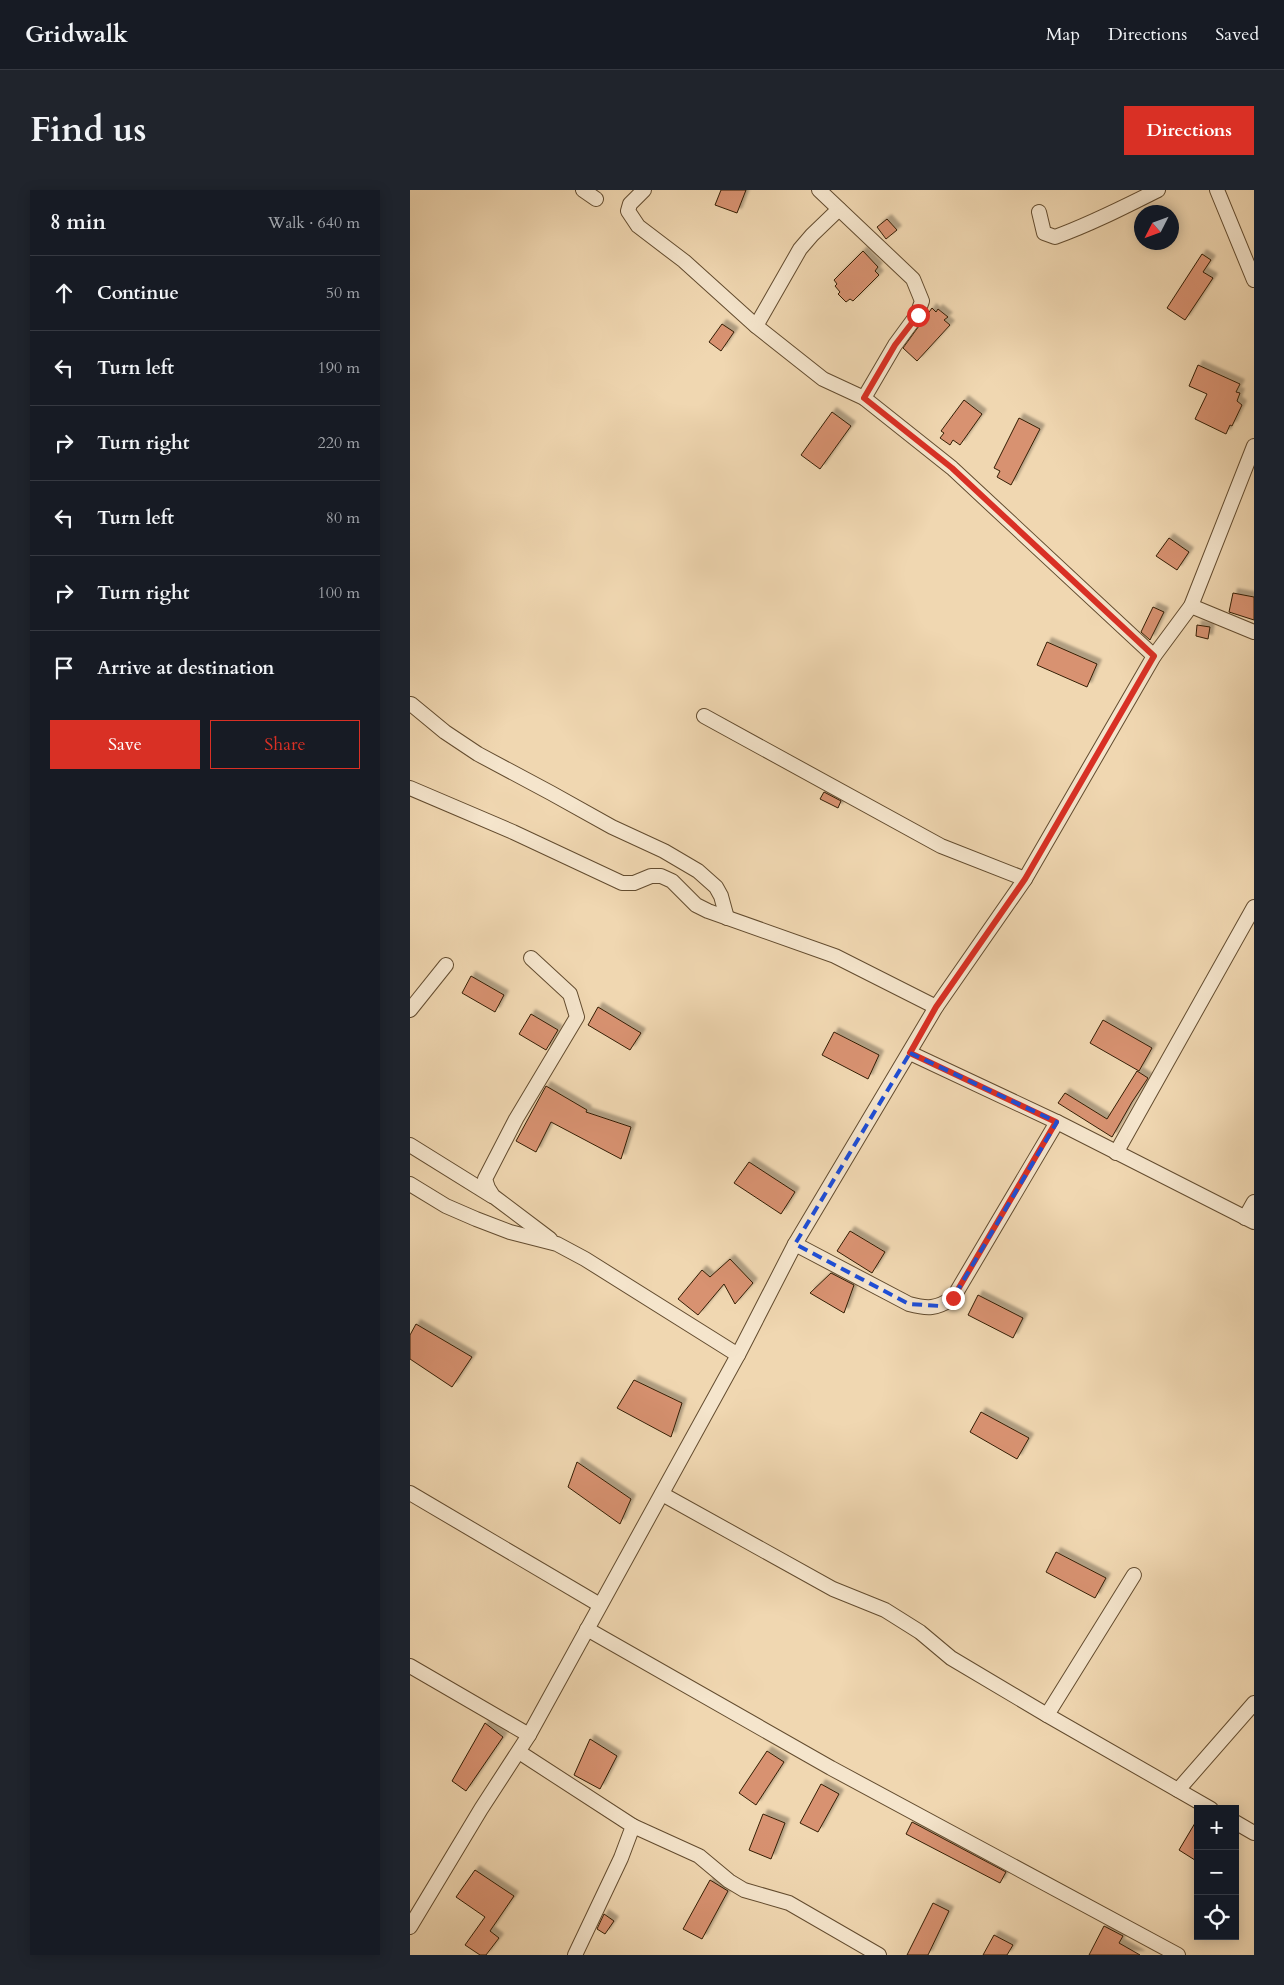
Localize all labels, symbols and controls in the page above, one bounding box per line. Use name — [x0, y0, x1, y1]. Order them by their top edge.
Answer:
text: Gridwalk — [25, 18, 128, 51]
text: Map — [1046, 22, 1080, 47]
text: Directions — [1108, 22, 1187, 47]
text: Saved — [1215, 22, 1259, 47]
text: Find us — [30, 106, 146, 154]
button: Directions — [1124, 106, 1254, 155]
north arrow — [1134, 205, 1179, 250]
text: 8 min — [50, 208, 106, 237]
text: Walk · 640 m — [268, 212, 360, 234]
icon: ahead — [50, 279, 78, 307]
text: Continue — [97, 280, 179, 306]
text: 50 m — [326, 282, 360, 304]
route start — [907, 304, 930, 327]
icon: left — [50, 354, 78, 382]
text: Turn left — [97, 355, 174, 381]
text: 190 m — [318, 357, 360, 379]
icon: right — [50, 429, 78, 457]
text: Turn right — [97, 430, 189, 456]
text: 220 m — [318, 432, 360, 454]
icon: left — [50, 504, 78, 532]
text: Turn left — [97, 505, 174, 531]
text: 80 m — [326, 507, 360, 529]
icon: right — [50, 579, 78, 607]
text: Turn right — [97, 580, 189, 606]
text: 100 m — [318, 582, 360, 604]
icon: arrive — [50, 654, 78, 682]
text: Arrive at destination — [97, 655, 274, 681]
button: Save — [50, 720, 200, 769]
button: Share — [210, 720, 360, 769]
route end — [942, 1287, 965, 1310]
map controls — [1194, 1805, 1239, 1940]
button: + — [1194, 1805, 1239, 1850]
button: − — [1194, 1850, 1239, 1895]
button: locate — [1194, 1895, 1239, 1940]

